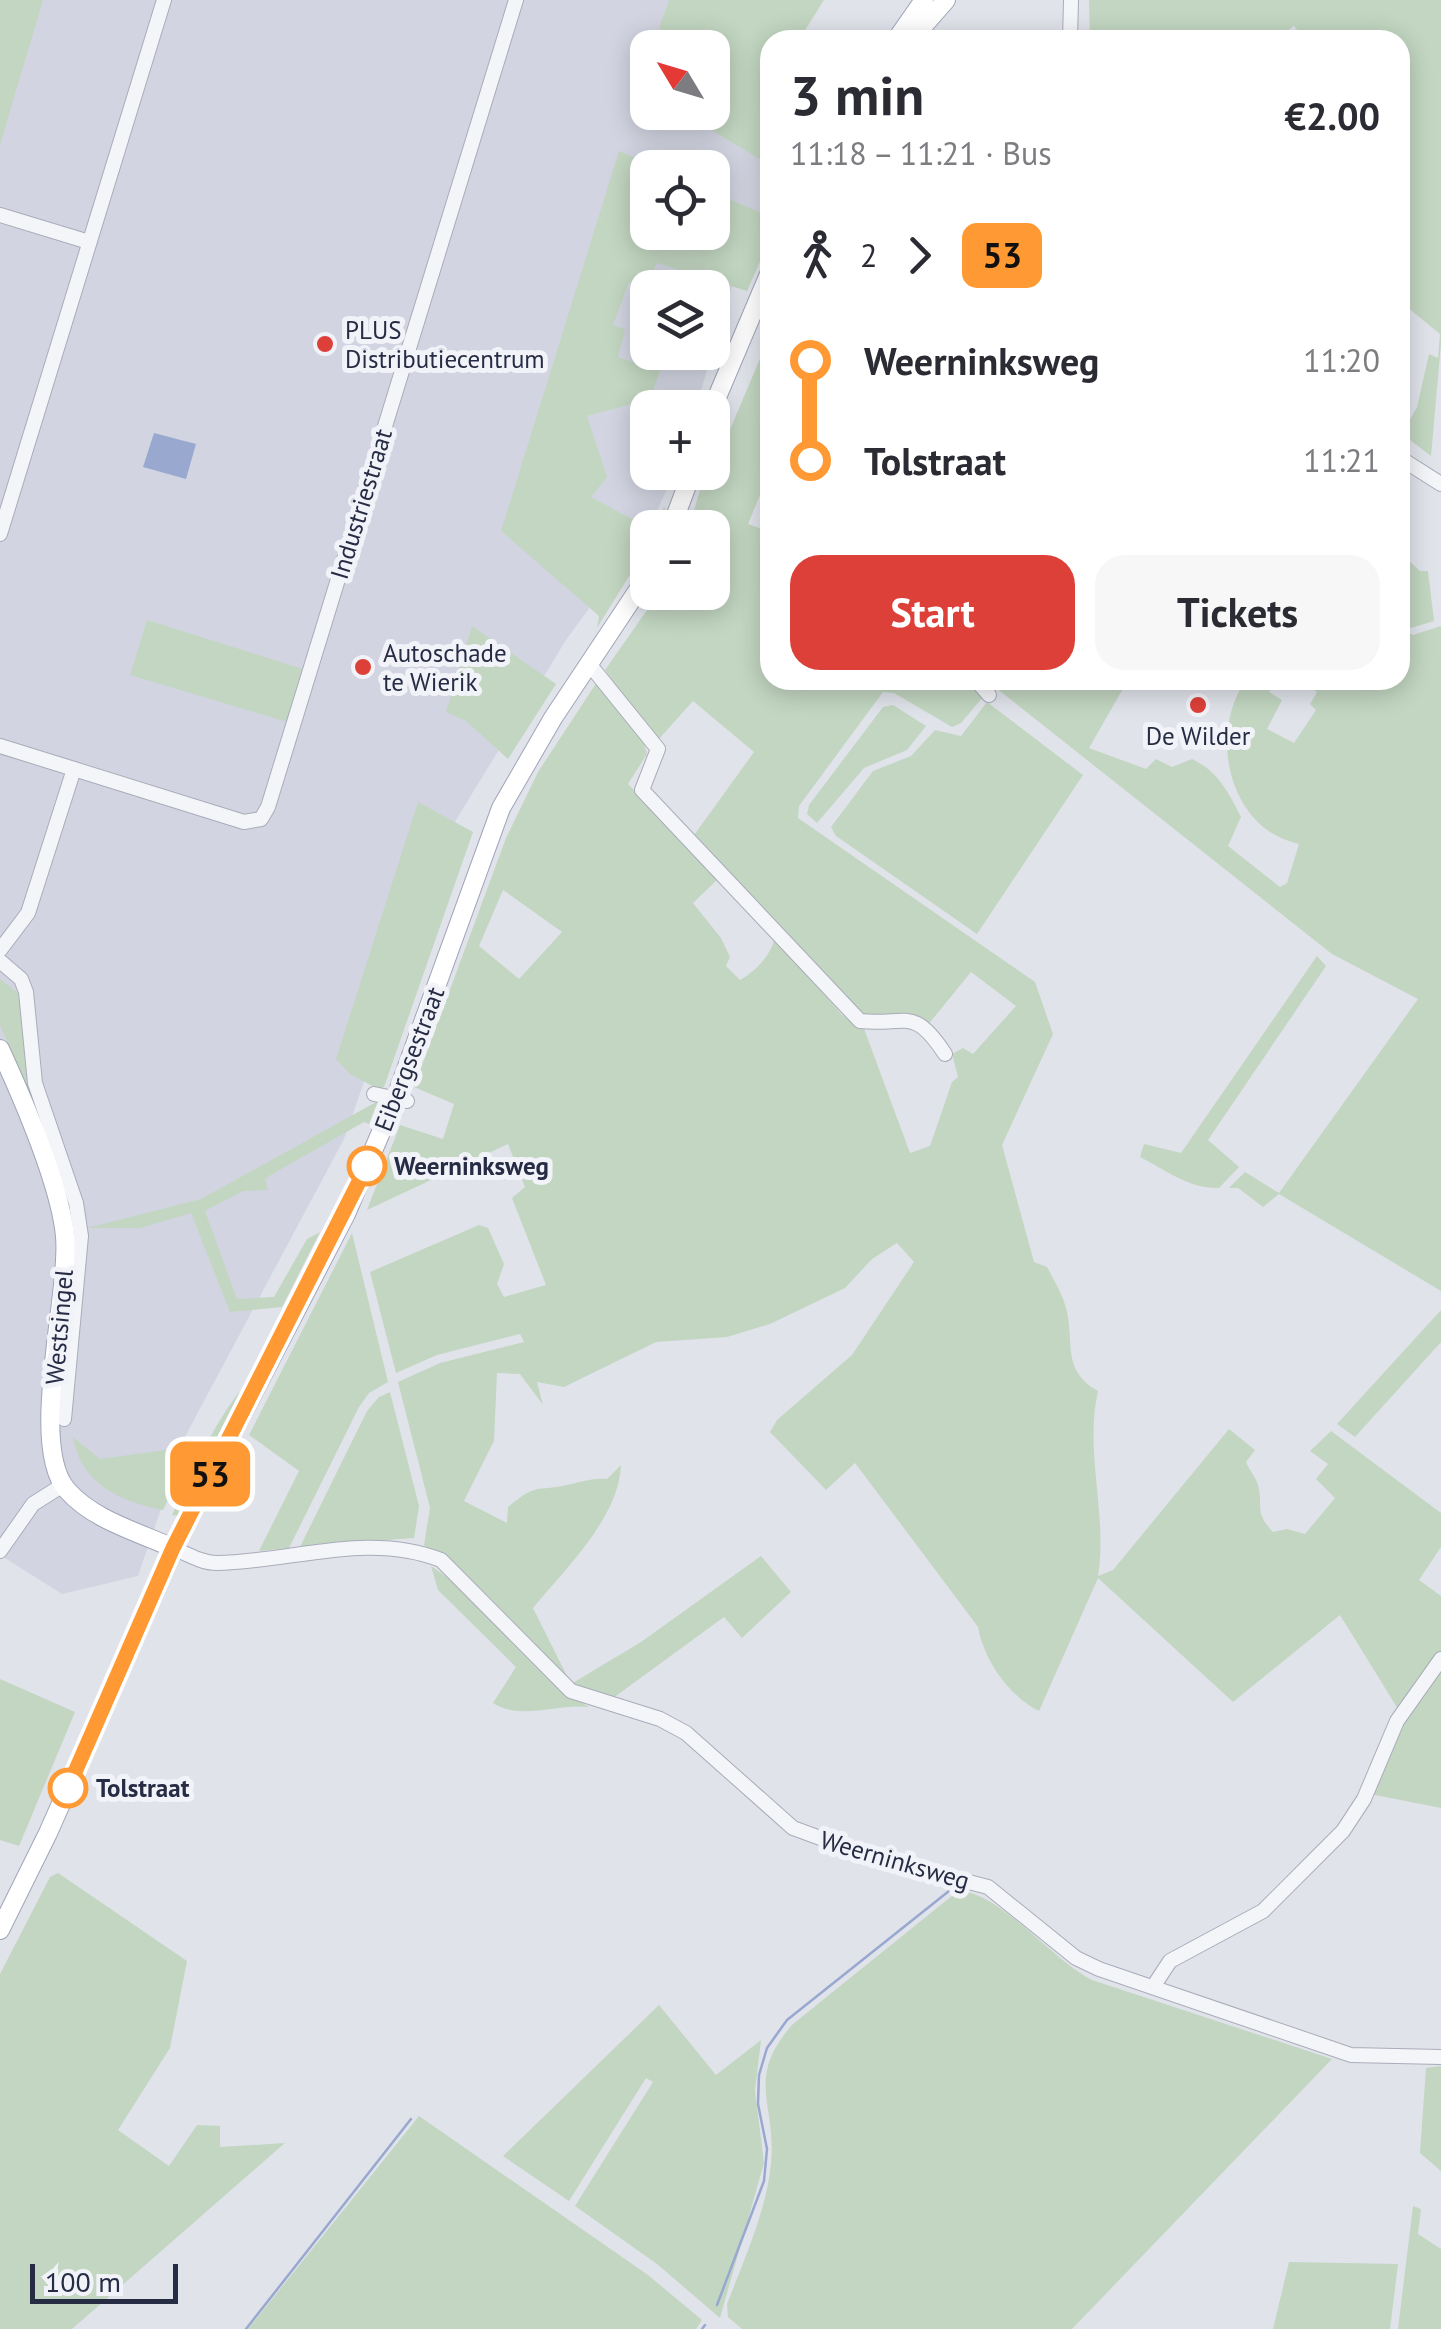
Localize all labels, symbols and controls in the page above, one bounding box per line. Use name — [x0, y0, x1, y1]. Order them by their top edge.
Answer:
north arrow — [630, 30, 730, 130]
map controls — [630, 30, 730, 610]
text: 3 min — [790, 59, 924, 130]
text: €2.00 — [1284, 91, 1380, 140]
text: 11:18 – 11:21 · Bus — [790, 132, 1052, 174]
button: locate — [630, 150, 730, 250]
icon: walk — [790, 228, 845, 283]
icon: forward — [892, 228, 947, 283]
text: 53 — [982, 232, 1022, 278]
text: 2 — [860, 234, 877, 276]
button: layers — [630, 270, 730, 370]
place label: PLUS Distributiecentrum — [345, 314, 545, 375]
marker: PLUS Distributiecentrum — [314, 333, 336, 355]
text: Weerninksweg — [864, 336, 1099, 385]
text: 11:20 — [1303, 339, 1380, 381]
button: + — [630, 390, 730, 490]
street label: Industriestraat — [323, 424, 399, 583]
text: Tolstraat — [864, 436, 1006, 485]
text: 11:21 — [1303, 439, 1380, 481]
button: − — [630, 510, 730, 610]
button: Start — [790, 555, 1075, 670]
button: Tickets — [1095, 555, 1380, 670]
place label: Autoschade te Wierik — [383, 637, 507, 698]
marker: Autoschade te Wierik — [352, 656, 374, 678]
marker: De Wilder — [1187, 694, 1209, 716]
place label: De Wilder — [1146, 720, 1251, 752]
street label: Eibergsestraat — [367, 982, 451, 1136]
marker: Weerninksweg — [348, 1147, 386, 1185]
place label: Weerninksweg — [394, 1150, 549, 1182]
street label: Westsingel — [38, 1267, 80, 1386]
line badge: 53 — [165, 1442, 255, 1506]
text: 53 — [190, 1451, 230, 1497]
marker: Tolstraat — [49, 1769, 87, 1807]
place label: Tolstraat — [96, 1772, 190, 1804]
street label: Weerninksweg — [817, 1823, 973, 1897]
scale bar — [30, 2259, 178, 2304]
text: 100 m — [45, 2263, 121, 2300]

